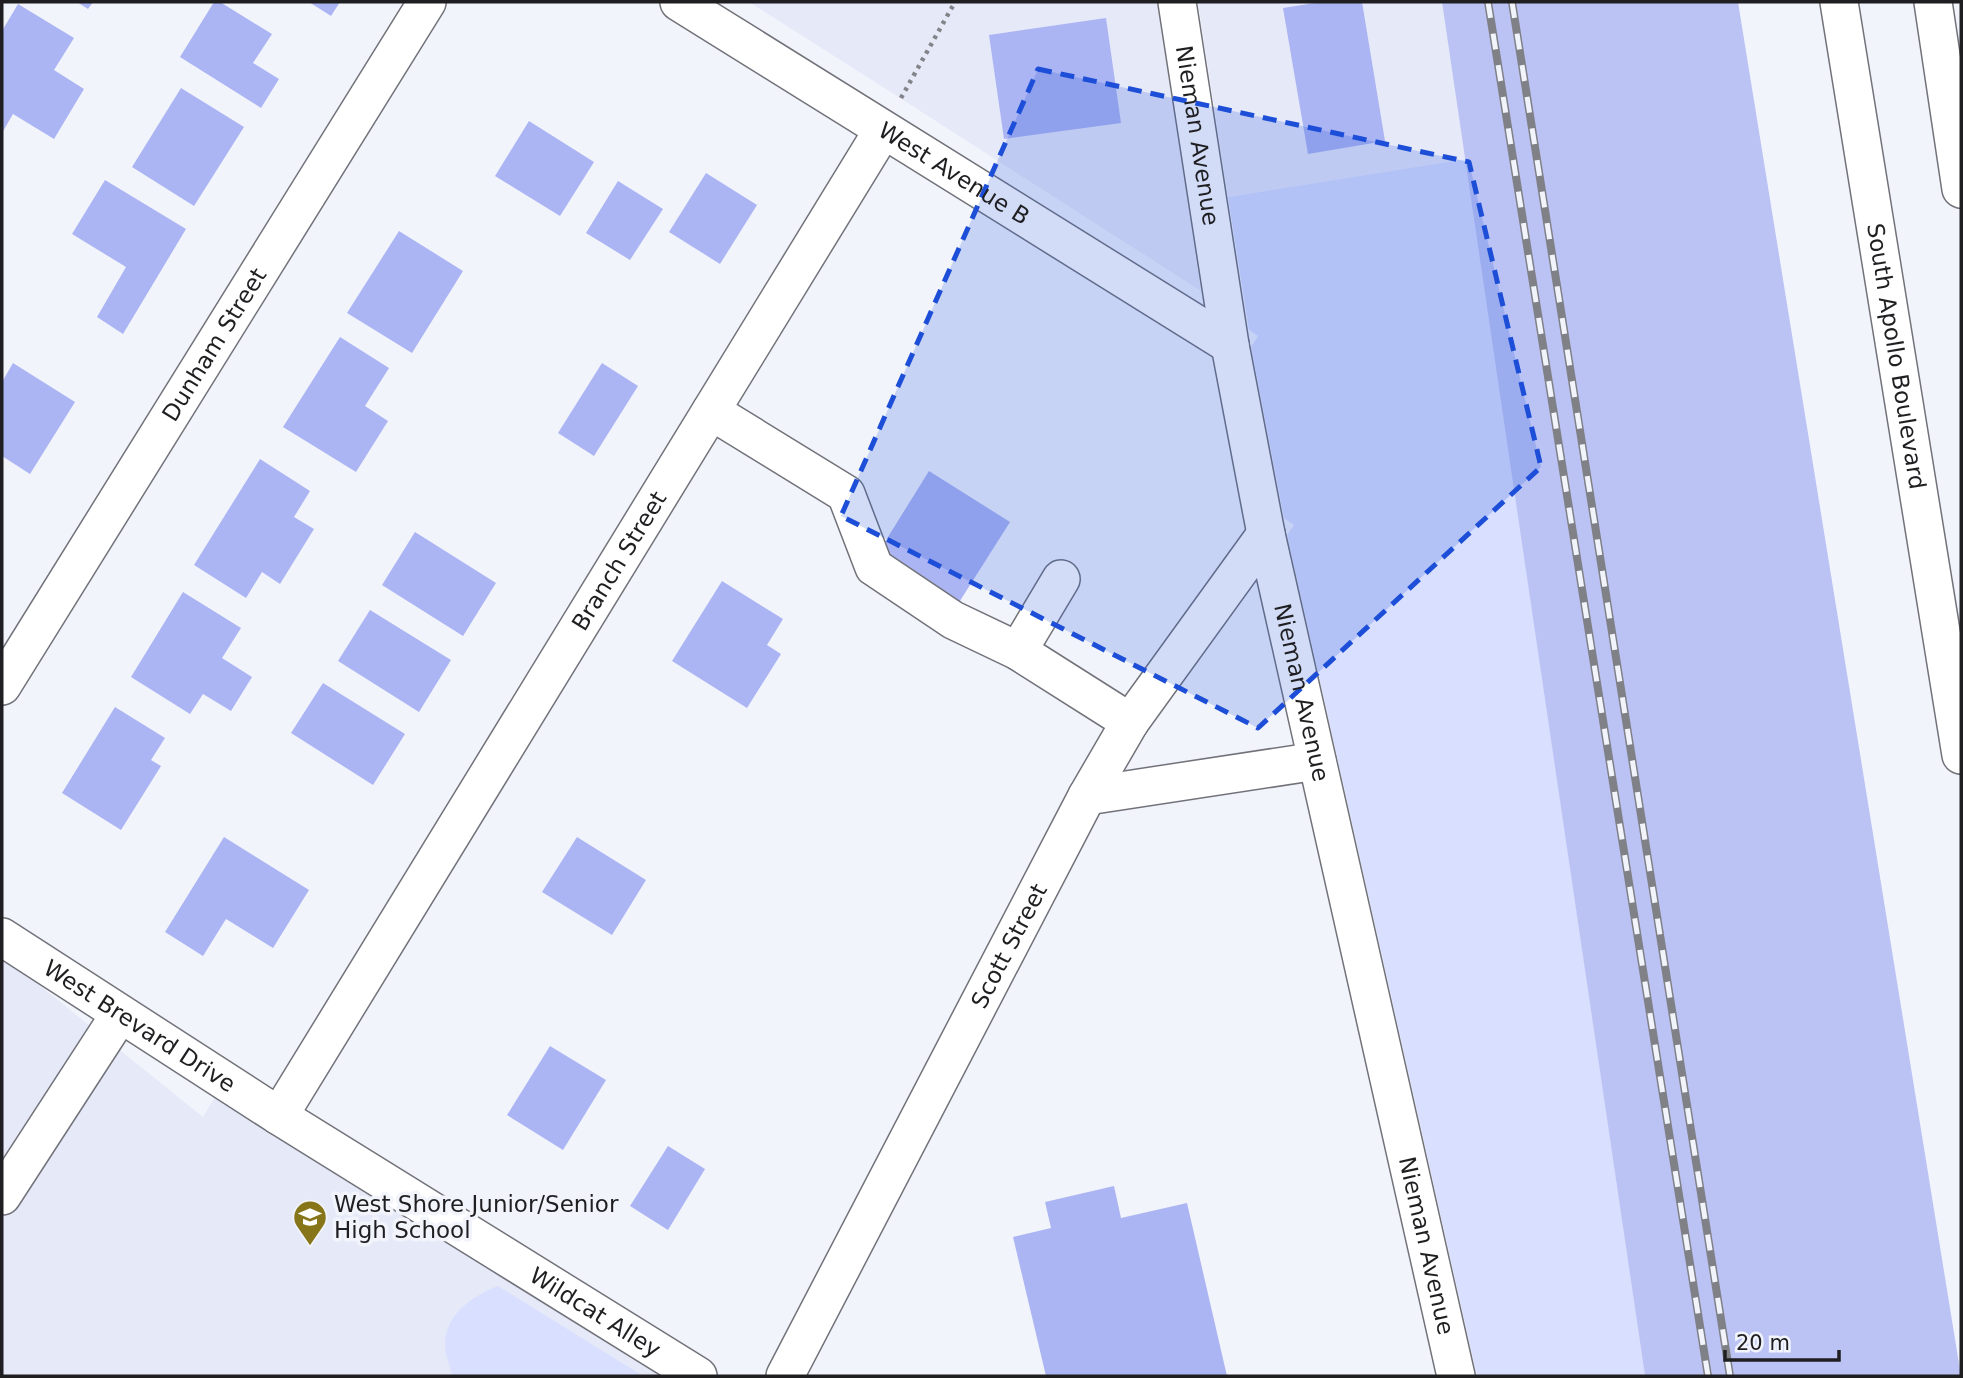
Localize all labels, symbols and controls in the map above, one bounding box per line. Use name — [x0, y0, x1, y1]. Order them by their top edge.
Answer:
street label: Nieman Avenue — [1171, 44, 1224, 227]
street label: West Avenue B — [874, 117, 1034, 230]
street label: South Apollo Boulevard — [1862, 221, 1931, 491]
street label: Dunham Street — [157, 263, 271, 426]
street label: Branch Street — [567, 487, 672, 635]
street label: Nieman Avenue — [1269, 601, 1334, 784]
street label: Scott Street — [966, 879, 1052, 1012]
street label: West Brevard Drive — [39, 955, 240, 1097]
street label: Nieman Avenue — [1394, 1154, 1459, 1337]
place label: West Shore Junior/Senior High School — [334, 1191, 619, 1243]
school or university icon: West Shore Junior/Senior High School — [291, 1198, 329, 1247]
street label: Wildcat Alley — [525, 1262, 665, 1363]
scale bar — [1725, 1318, 1839, 1362]
text: 20 m — [1736, 1331, 1790, 1355]

